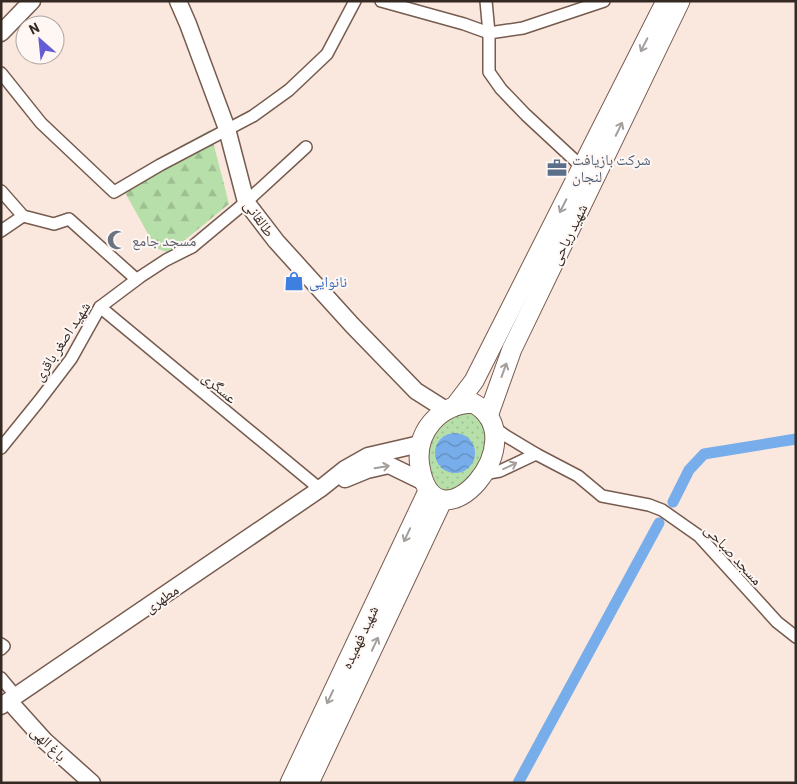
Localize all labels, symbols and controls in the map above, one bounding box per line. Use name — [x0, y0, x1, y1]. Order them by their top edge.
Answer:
north arrow — [15, 15, 65, 65]
text: N — [26, 18, 42, 38]
one-way arrow — [639, 37, 648, 52]
one-way arrow — [614, 121, 624, 136]
place label: شرکت بازیافت لنجان — [572, 150, 651, 187]
office icon: شرکت بازیافت لنجان — [546, 157, 568, 179]
street label: طالقانی — [239, 196, 279, 241]
one-way arrow — [558, 198, 568, 213]
street label: شهید ریاحی — [546, 200, 592, 268]
mosque icon: مسجد جامع — [106, 229, 128, 251]
place label: مسجد جامع — [132, 231, 196, 251]
shop icon: نانوایی — [283, 270, 305, 292]
place label: نانوایی — [309, 272, 347, 292]
street label: شهید اصغر باقری — [29, 298, 95, 385]
one-way arrow — [500, 363, 509, 379]
street label: عسگری — [198, 367, 241, 408]
one-way arrow — [502, 461, 517, 470]
one-way arrow — [374, 462, 390, 472]
street label: مسجد صباحی — [700, 520, 767, 590]
one-way arrow — [402, 527, 411, 542]
street label: مطهری — [140, 580, 183, 618]
street label: شهید فهمیده — [336, 602, 382, 672]
one-way arrow — [371, 637, 380, 652]
one-way arrow — [325, 690, 335, 705]
street label: باغ الهی — [26, 722, 70, 766]

